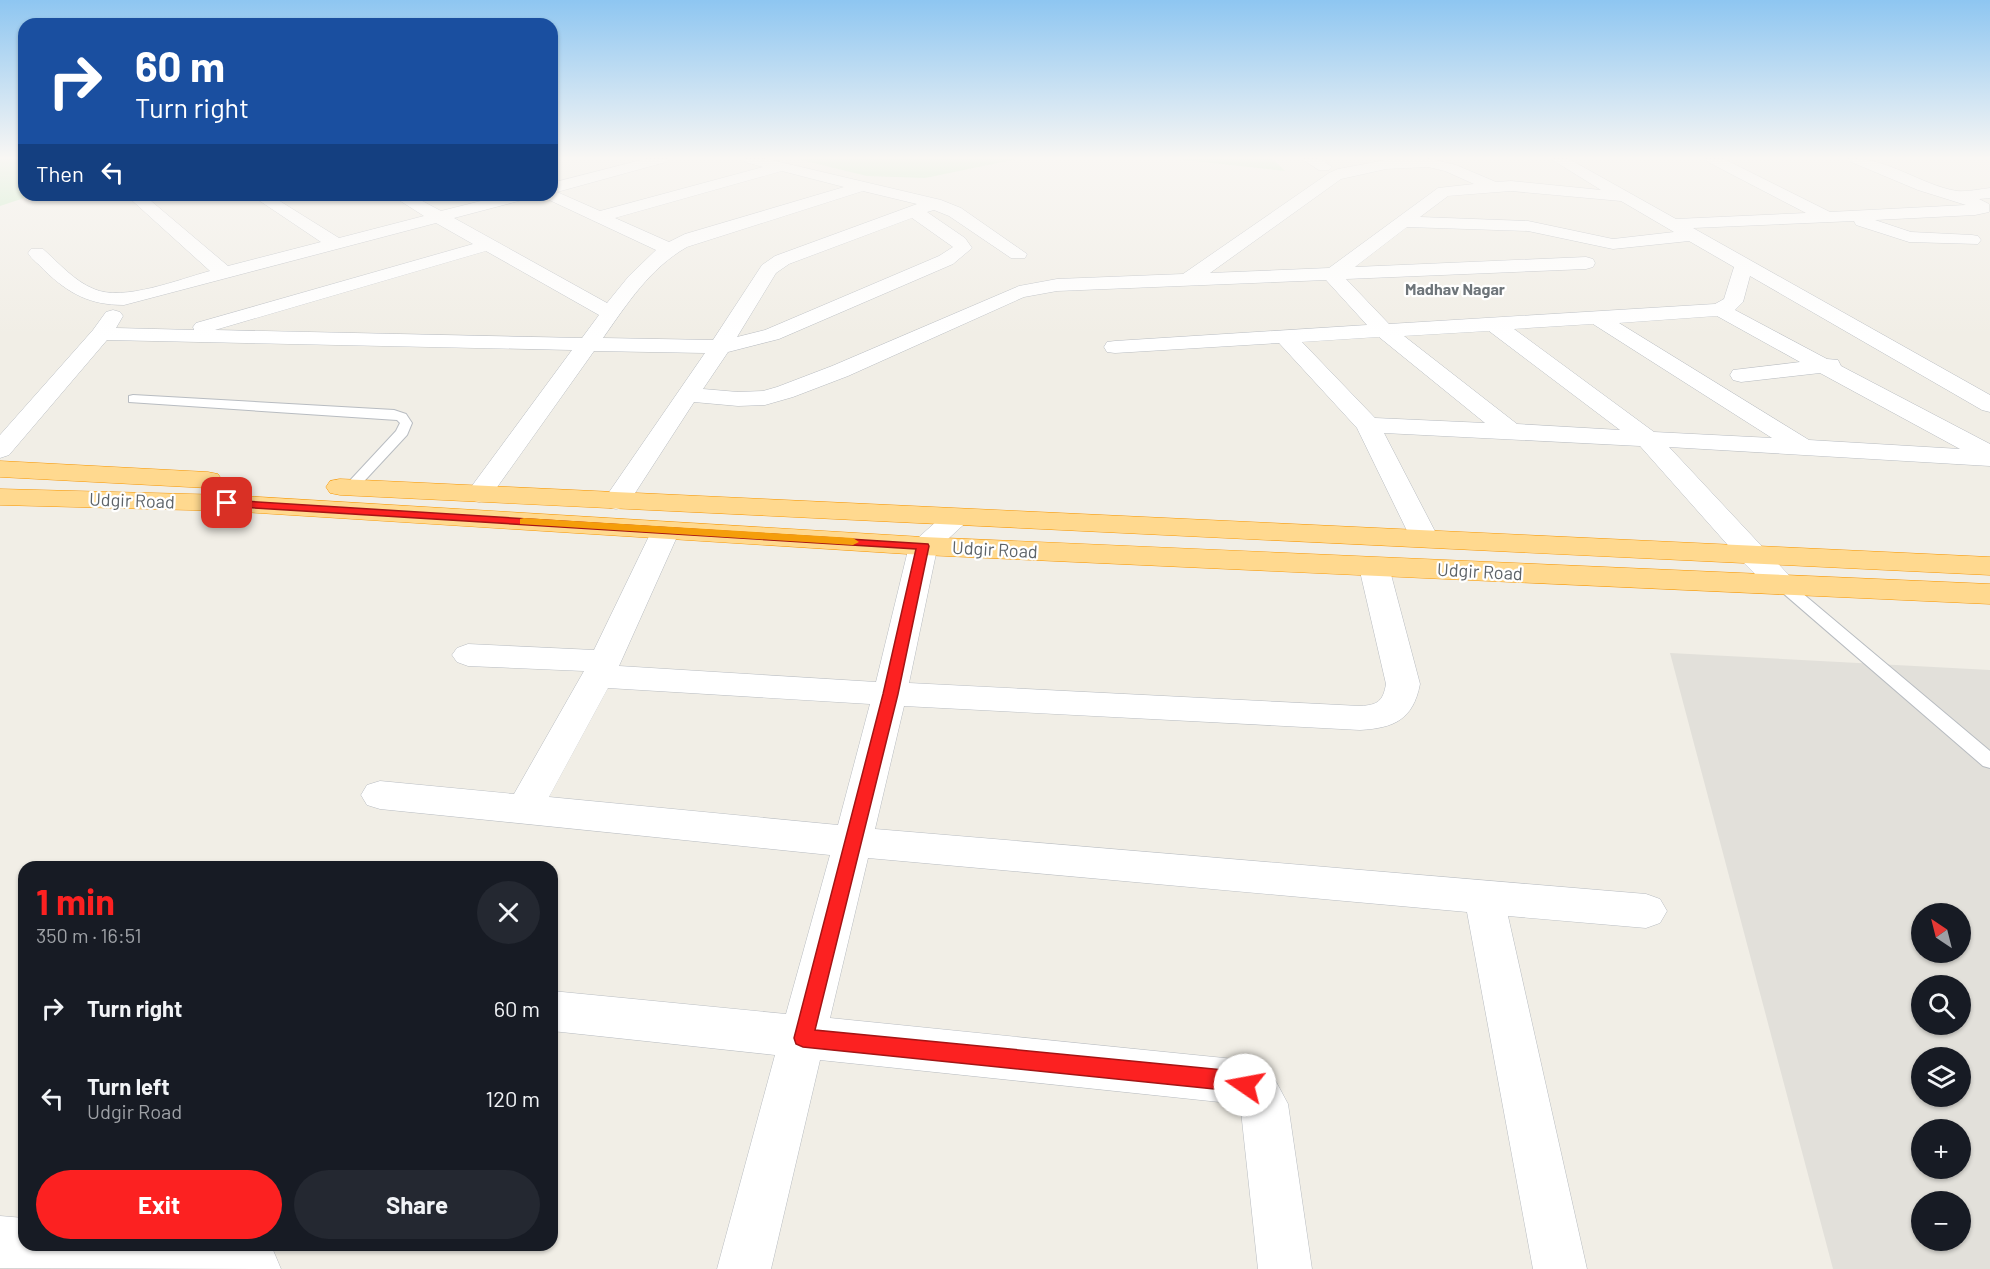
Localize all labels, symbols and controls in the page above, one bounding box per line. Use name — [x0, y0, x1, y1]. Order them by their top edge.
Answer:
text: 60 m — [135, 40, 225, 90]
icon: right — [36, 42, 114, 120]
text: Turn right — [135, 91, 249, 123]
icon: left — [96, 156, 129, 189]
text: Then — [36, 160, 84, 186]
district label: Madhav Nagar — [1405, 279, 1505, 298]
pin — [201, 477, 252, 528]
icon: arrive — [210, 486, 243, 519]
street label: Udgir Road — [89, 488, 175, 512]
street label: Udgir Road — [952, 536, 1038, 562]
street label: Udgir Road — [1437, 558, 1523, 584]
text: 1 min — [36, 879, 115, 922]
button: close — [477, 881, 540, 944]
north arrow — [1911, 903, 1971, 963]
map controls — [1911, 903, 1971, 1251]
text: 350 m · 16:51 — [36, 923, 141, 947]
button: search — [1911, 975, 1971, 1035]
icon: right — [36, 992, 69, 1025]
text: Turn right — [87, 995, 182, 1021]
text: 60 m — [494, 995, 540, 1021]
button: layers — [1911, 1047, 1971, 1107]
position arrow — [1213, 1053, 1277, 1117]
text: Turn left — [87, 1073, 170, 1099]
icon: left — [36, 1082, 69, 1115]
text: 120 m — [485, 1085, 540, 1111]
text: Udgir Road — [87, 1099, 182, 1123]
button: + — [1911, 1119, 1971, 1179]
button: Exit — [36, 1170, 282, 1239]
button: Share — [294, 1170, 540, 1239]
button: − — [1911, 1191, 1971, 1251]

